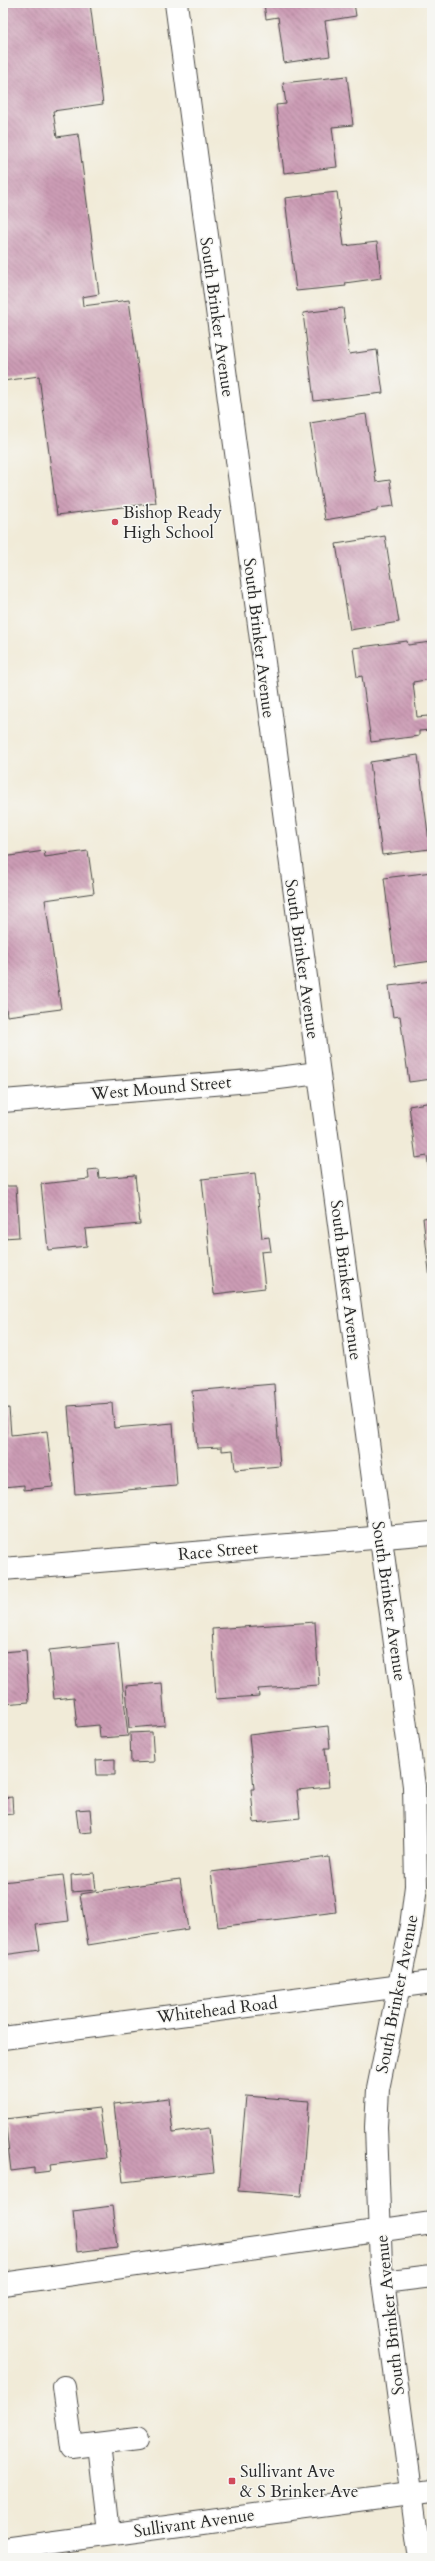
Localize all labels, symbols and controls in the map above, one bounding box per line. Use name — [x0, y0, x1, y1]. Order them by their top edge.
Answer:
street label: South Brinker Avenue — [194, 236, 240, 398]
place label: Bishop Ready High School — [123, 501, 222, 544]
marker: Bishop Ready High School — [110, 517, 120, 527]
street label: South Brinker Avenue — [238, 557, 280, 719]
street label: South Brinker Avenue — [279, 878, 325, 1040]
street label: West Mound Street — [89, 1070, 233, 1106]
street label: South Brinker Avenue — [325, 1199, 367, 1361]
street label: South Brinker Avenue — [366, 1520, 412, 1682]
street label: Race Street — [177, 1536, 260, 1566]
street label: South Brinker Avenue — [370, 1913, 424, 2075]
street label: Whitehead Road — [154, 1991, 279, 2029]
street label: South Brinker Avenue — [370, 2234, 410, 2396]
place label: Sullivant Ave & S Brinker Ave — [240, 2460, 358, 2503]
marker: Sullivant Ave & S Brinker Ave — [227, 2476, 237, 2486]
street label: Sullivant Avenue — [132, 2503, 256, 2543]

